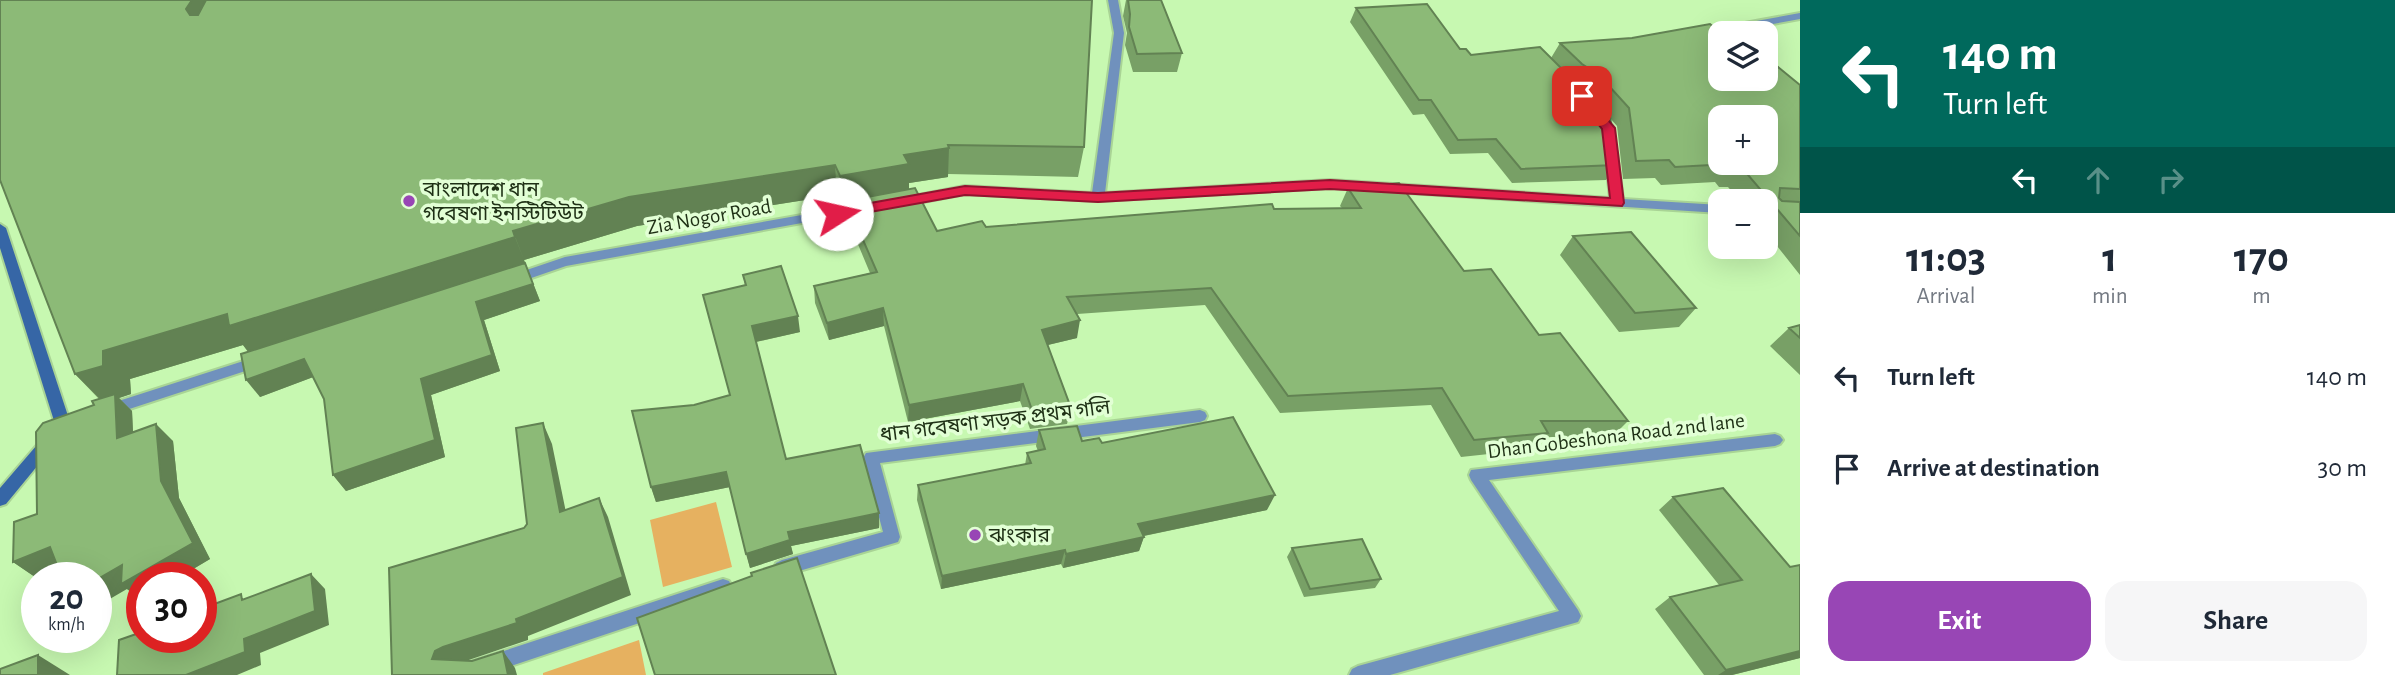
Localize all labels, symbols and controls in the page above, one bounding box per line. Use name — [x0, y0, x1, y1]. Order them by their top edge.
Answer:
map controls — [1708, 21, 1778, 259]
button: layers — [1708, 21, 1778, 91]
icon: left — [1828, 28, 1919, 119]
text: 140 m — [1943, 30, 2058, 79]
pin — [1552, 66, 1612, 126]
icon: arrive — [1563, 77, 1601, 115]
text: Turn left — [1943, 88, 2047, 120]
button: + — [1708, 105, 1778, 175]
icon: left — [2006, 161, 2044, 199]
icon: ahead — [2079, 161, 2117, 199]
icon: right — [2152, 161, 2190, 199]
position arrow — [800, 177, 874, 251]
place label: বাংলাদেশ ধান গবেষণা ইনস্টিটিউট — [422, 179, 584, 224]
button: − — [1708, 189, 1778, 259]
marker: বাংলাদেশ ধান গবেষণা ইনস্টিটিউট — [401, 193, 417, 209]
street label: Zia Nogor Road — [645, 196, 773, 238]
text: 11:03 — [1906, 237, 1986, 279]
text: 1 — [2102, 237, 2117, 279]
text: 170 — [2234, 237, 2289, 279]
text: Arrival — [1916, 285, 1976, 308]
text: min — [2092, 285, 2128, 308]
text: m — [2252, 285, 2271, 308]
icon: left — [1828, 359, 1866, 397]
text: Turn left — [1887, 364, 1975, 390]
text: 140 m — [2307, 364, 2367, 390]
street label: ধান গবেষণা সড়ক প্রথম গলি — [878, 394, 1112, 446]
street label: Dhan Gobeshona Road 2nd lane — [1486, 410, 1746, 462]
icon: arrive — [1828, 450, 1866, 488]
text: Arrive at destination — [1887, 455, 2100, 481]
text: 30 m — [2317, 455, 2367, 481]
place label: ঝংকার — [988, 525, 1050, 546]
marker: ঝংকার — [967, 527, 983, 543]
speed limit sign: 30 — [126, 562, 217, 653]
text: 20 — [49, 581, 84, 616]
button: Exit — [1828, 581, 2091, 661]
button: Share — [2105, 581, 2367, 661]
text: km/h — [48, 616, 85, 634]

